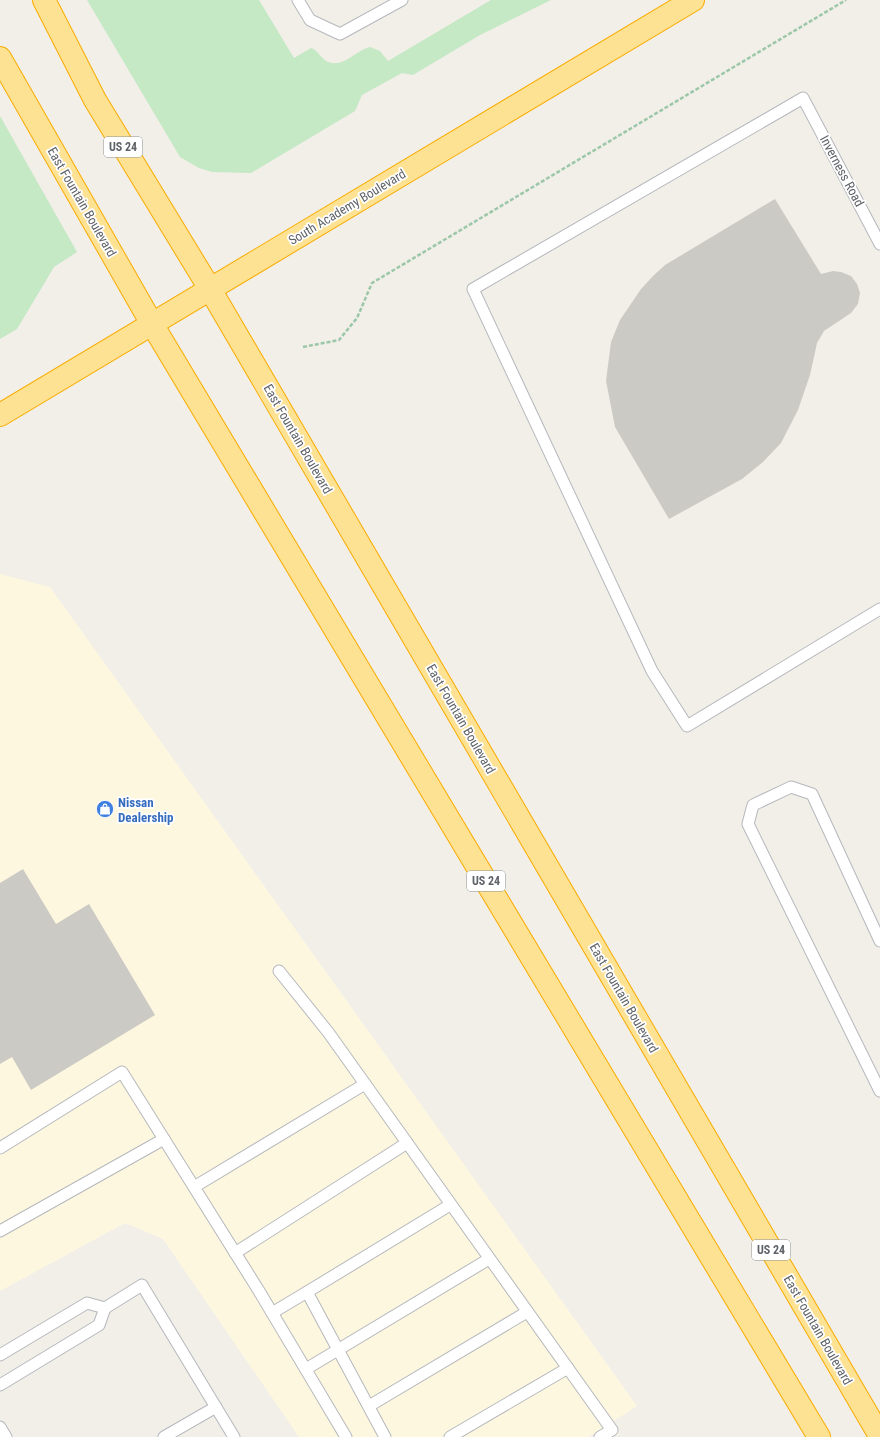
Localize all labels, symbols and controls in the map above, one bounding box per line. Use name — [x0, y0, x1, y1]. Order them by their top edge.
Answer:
street label: Inverness Road — [817, 133, 867, 209]
road number: US 24 — [104, 137, 142, 157]
street label: East Fountain Boulevard — [45, 145, 119, 259]
street label: South Academy Boulevard — [286, 166, 408, 248]
street label: East Fountain Boulevard — [261, 382, 335, 496]
street label: East Fountain Boulevard — [424, 662, 498, 776]
place label: Nissan Dealership — [118, 795, 174, 825]
shop icon: Nissan Dealership — [95, 799, 115, 819]
road number: US 24 — [467, 871, 505, 891]
street label: East Fountain Boulevard — [587, 941, 661, 1055]
road number: US 24 — [752, 1240, 790, 1260]
street label: East Fountain Boulevard — [781, 1273, 855, 1387]

